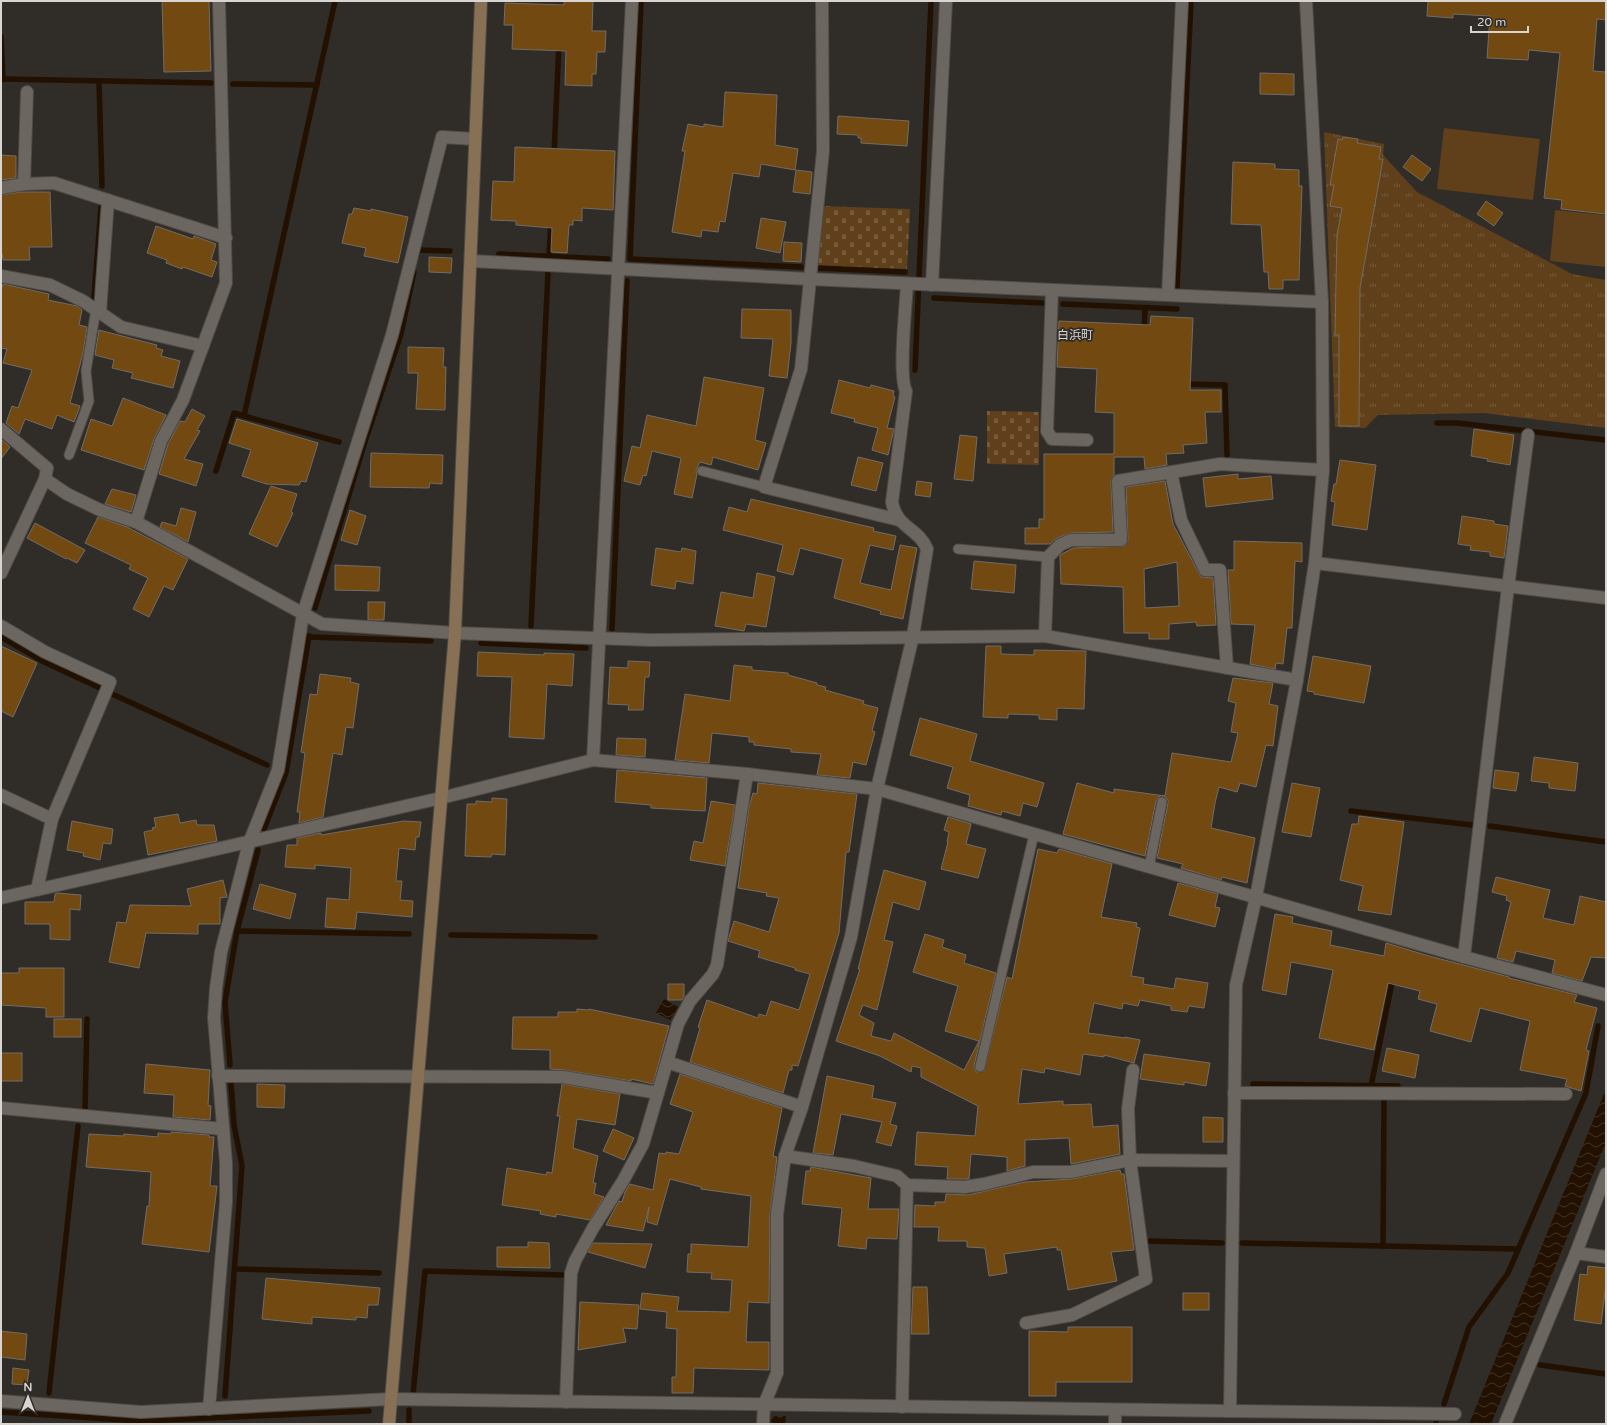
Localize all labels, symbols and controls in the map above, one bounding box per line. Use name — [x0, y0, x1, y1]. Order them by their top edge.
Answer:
scale bar — [1471, 8, 1528, 34]
text: 20 m — [1477, 15, 1506, 29]
district label: 白浜町 — [1057, 328, 1093, 342]
north arrow — [8, 1377, 48, 1417]
text: N — [24, 1381, 32, 1394]

